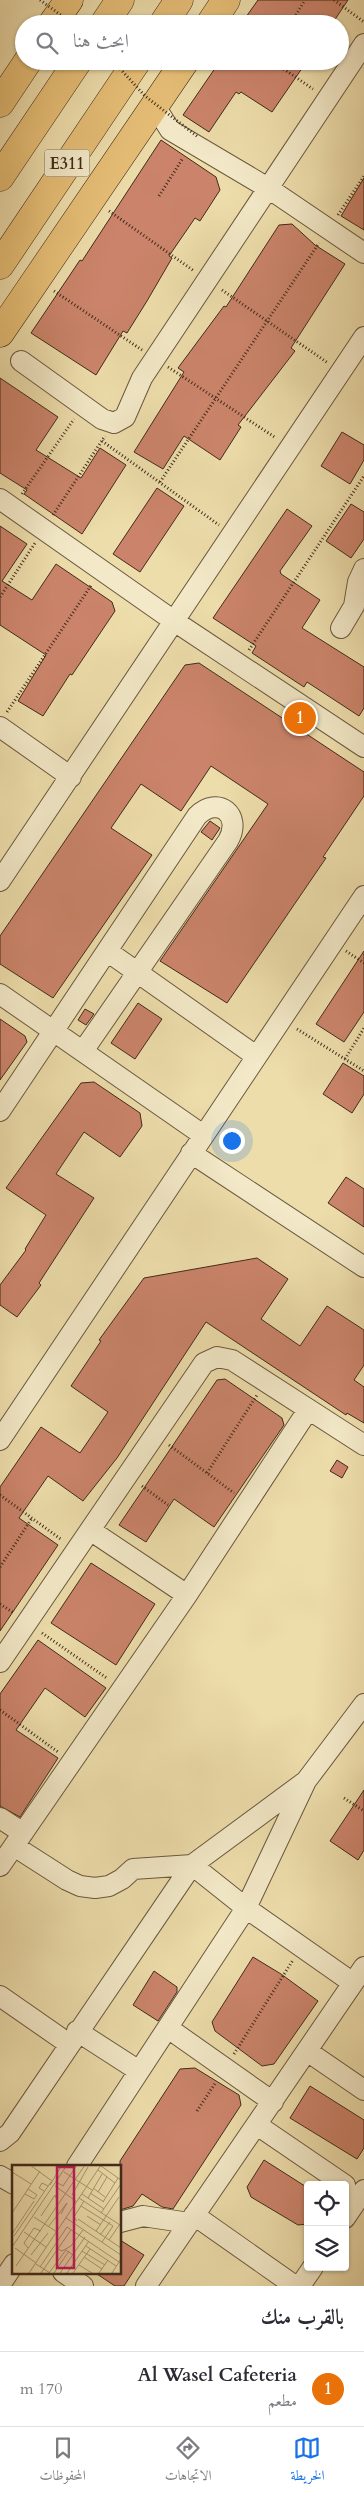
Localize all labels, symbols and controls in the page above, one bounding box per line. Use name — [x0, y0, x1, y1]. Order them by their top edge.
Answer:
search box — [15, 15, 349, 70]
text: ابحث هنا — [73, 28, 129, 54]
icon: search — [33, 29, 61, 57]
road number: E311 — [44, 150, 90, 177]
pin: 1 — [284, 699, 316, 737]
your location — [219, 1128, 245, 1154]
inset map — [12, 2165, 121, 2274]
map controls — [304, 2181, 349, 2271]
button: locate — [304, 2181, 349, 2226]
button: layers — [304, 2226, 349, 2271]
text: بالقرب منك — [261, 2303, 344, 2332]
text: Al Wasel Cafeteria — [138, 2362, 297, 2388]
text: 170 m — [20, 2378, 62, 2400]
text: 1 — [324, 2378, 332, 2400]
text: مطعم — [268, 2390, 297, 2412]
tab: المحفوظات — [40, 2434, 86, 2489]
tab: الاتجاهات — [165, 2434, 211, 2489]
tab: الخريطة — [290, 2434, 325, 2489]

